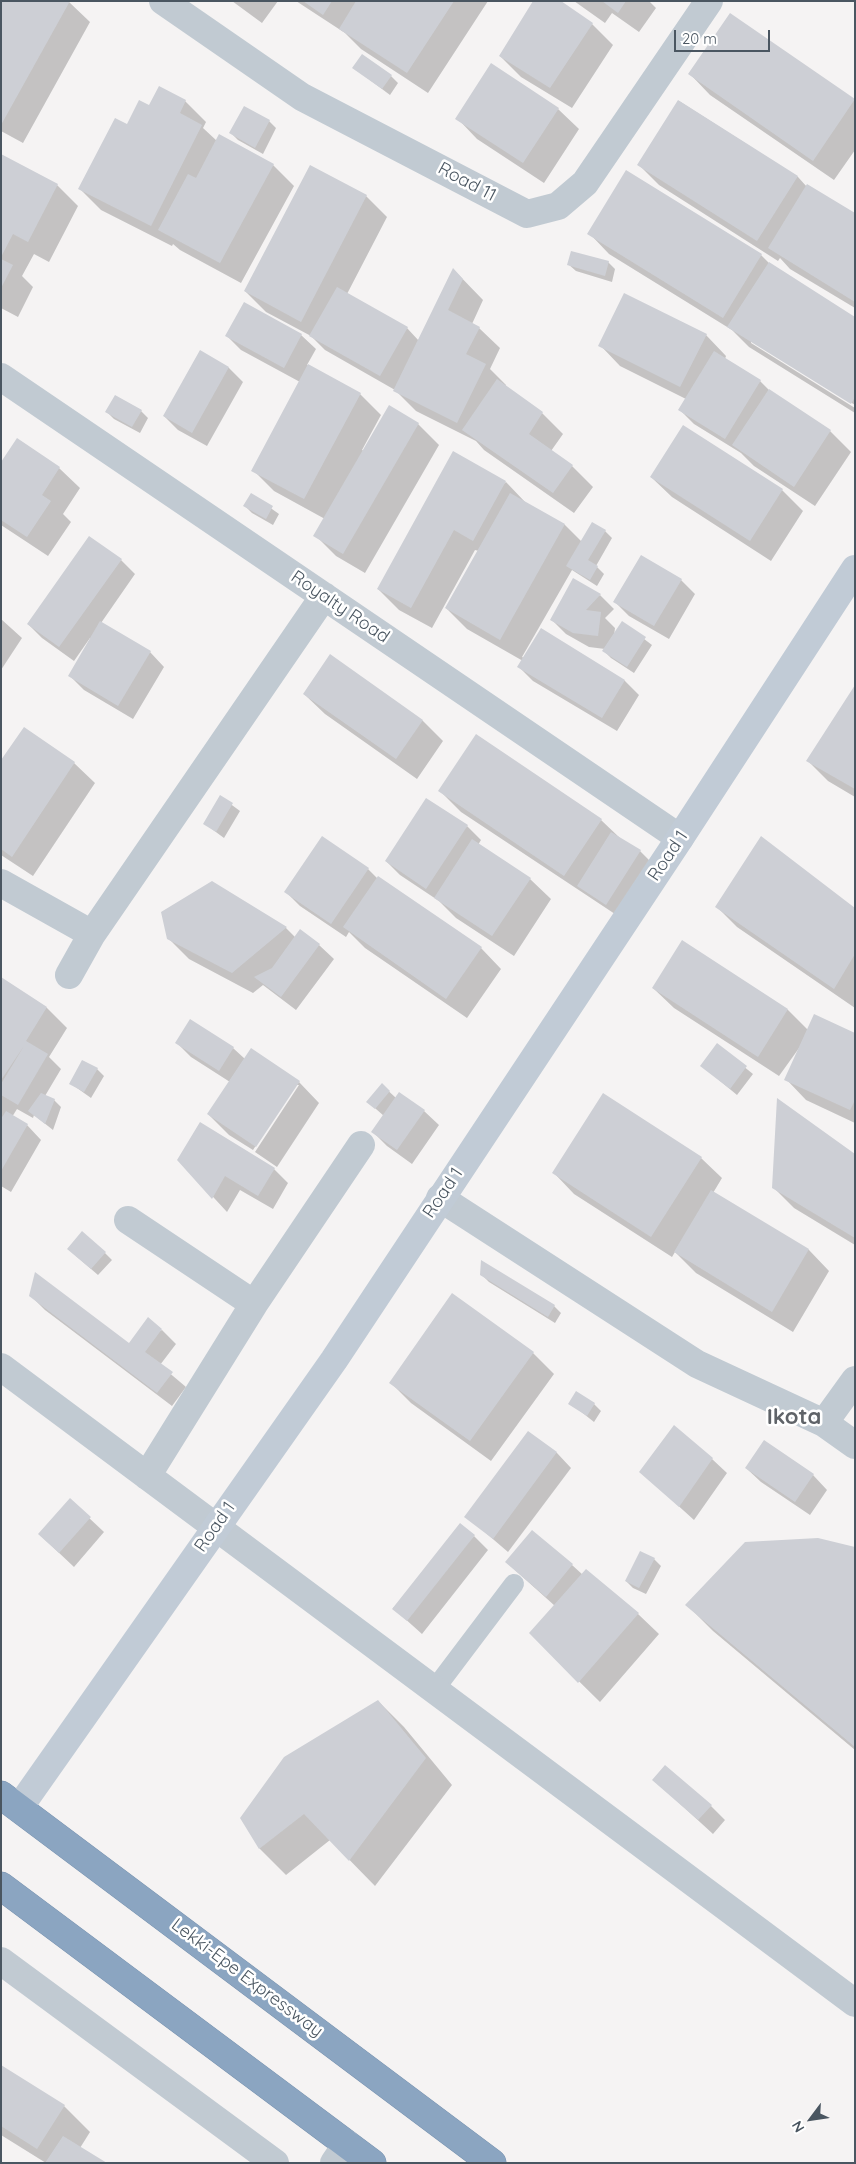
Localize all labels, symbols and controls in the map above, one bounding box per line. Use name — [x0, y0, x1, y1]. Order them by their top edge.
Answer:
scale bar — [676, 20, 772, 52]
text: 20 m — [682, 29, 717, 48]
street label: Road 11 — [434, 158, 500, 206]
street label: Royalty Road — [287, 566, 393, 648]
street label: Road 1 — [643, 827, 693, 885]
street label: Road 1 — [418, 1164, 468, 1222]
district label: Ikota — [767, 1404, 821, 1430]
street label: Road 1 — [190, 1498, 240, 1556]
street label: Lekki-Epe Expressway — [167, 1914, 327, 2042]
north arrow — [786, 2094, 836, 2144]
text: N — [788, 2118, 809, 2136]

